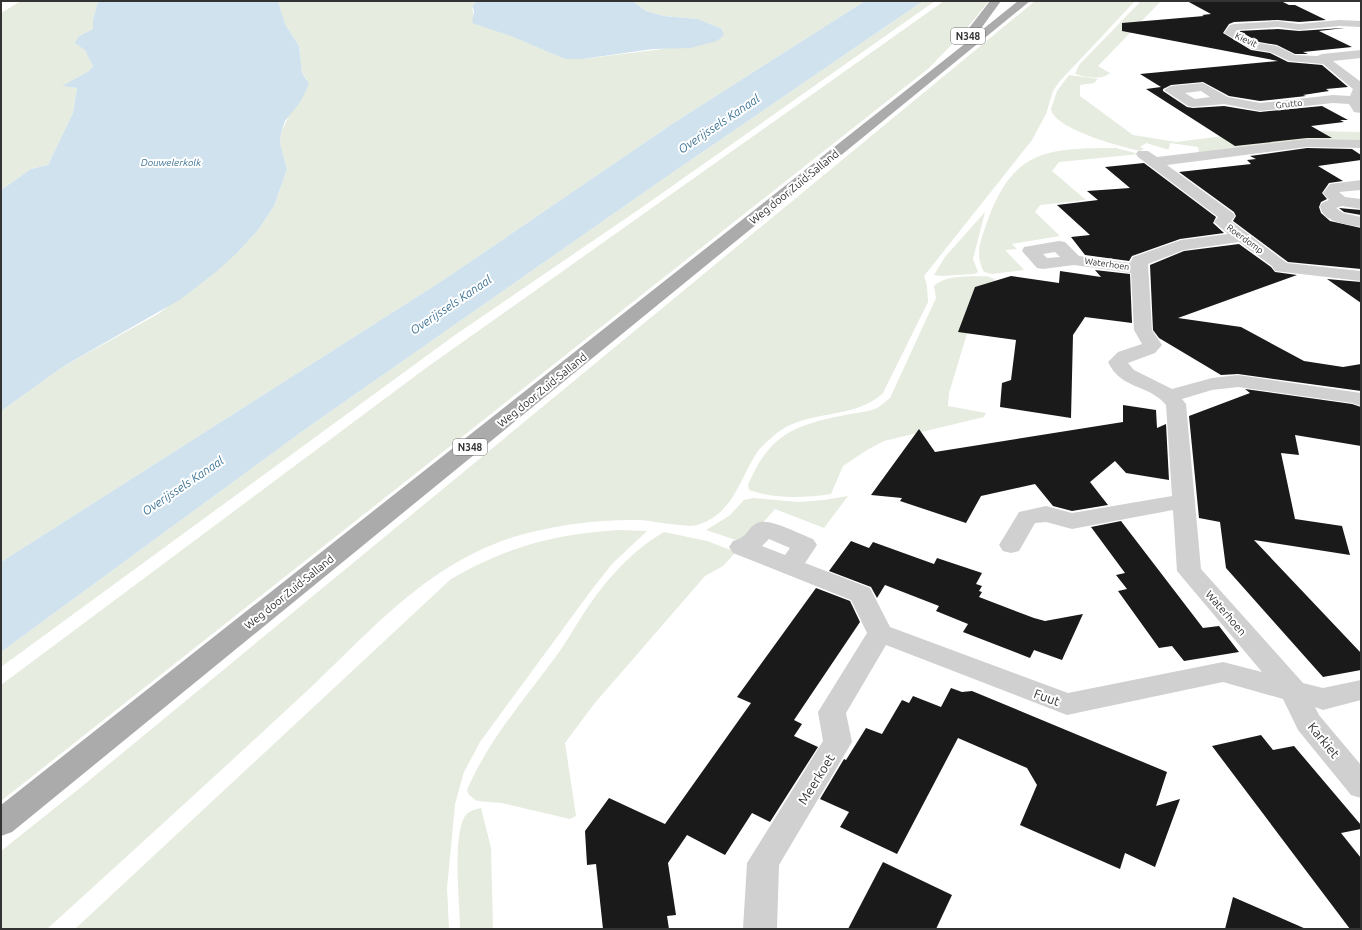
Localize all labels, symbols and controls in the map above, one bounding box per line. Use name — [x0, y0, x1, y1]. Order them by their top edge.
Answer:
road number: N348 — [951, 28, 985, 44]
street label: Kievit — [1233, 31, 1259, 50]
water label: Overijssels Kanaal — [676, 91, 762, 156]
street label: Grutto — [1275, 98, 1303, 110]
street label: Weg door Zuid-Salland — [747, 147, 841, 227]
water label: Douwelerkolk — [141, 157, 202, 168]
street label: Roerdomp — [1225, 222, 1265, 256]
street label: Waterhoen — [1084, 256, 1130, 272]
water label: Overijssels Kanaal — [408, 272, 494, 337]
street label: Weg door Zuid-Salland — [495, 350, 589, 430]
road number: N348 — [453, 439, 487, 455]
water label: Overijssels Kanaal — [140, 453, 226, 518]
street label: Weg door Zuid-Salland — [242, 552, 336, 632]
street label: Waterhoen — [1203, 588, 1249, 638]
street label: Fuut — [1032, 686, 1062, 708]
street label: Karkiet — [1305, 719, 1343, 761]
street label: Meerkoet — [795, 751, 837, 807]

